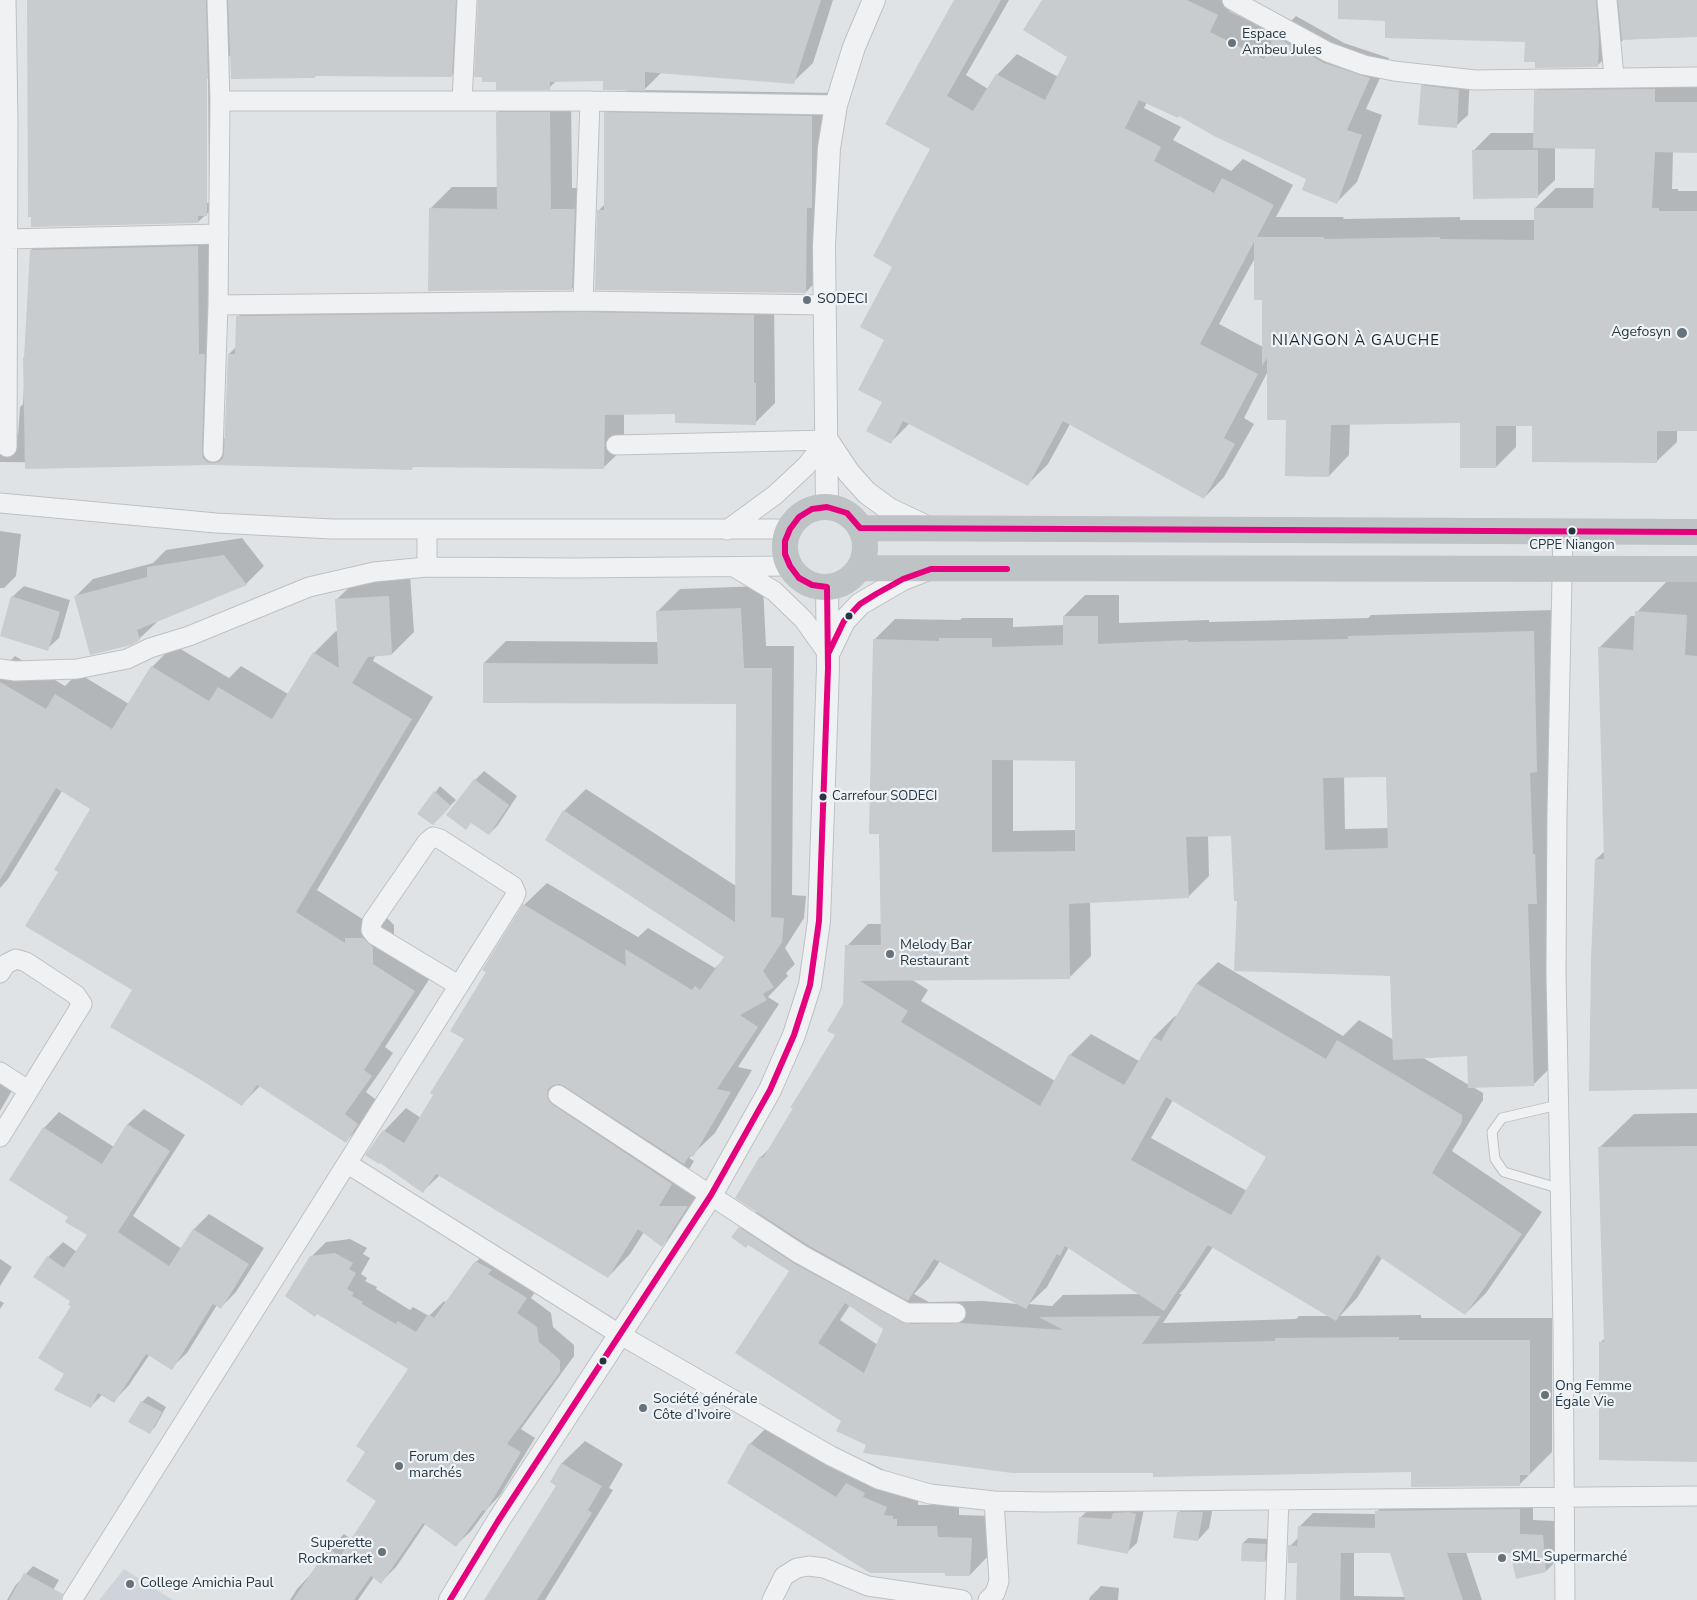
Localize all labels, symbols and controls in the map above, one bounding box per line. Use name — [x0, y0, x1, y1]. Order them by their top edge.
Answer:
place label: Espace Ambeu Jules — [1242, 27, 1322, 59]
marker: Espace Ambeu Jules — [1226, 37, 1238, 49]
place label: SODECI — [817, 292, 868, 308]
marker: SODECI — [801, 294, 813, 306]
place label: Agefosyn — [1611, 325, 1671, 341]
marker: Agefosyn — [1675, 326, 1689, 340]
district label: NIANGON À GAUCHE — [1270, 332, 1442, 350]
marker: CPPE Niangon — [1567, 526, 1577, 536]
place label: CPPE Niangon — [1529, 538, 1615, 554]
unlabelled marker — [844, 611, 854, 621]
place label: Carrefour SODECI — [832, 789, 937, 805]
marker: Carrefour SODECI — [818, 792, 828, 802]
place label: Melody Bar Restaurant — [900, 938, 972, 970]
marker: Melody Bar Restaurant — [884, 948, 896, 960]
unlabelled marker — [598, 1356, 608, 1366]
place label: Ong Femme Égale Vie — [1555, 1379, 1632, 1411]
marker: Ong Femme Égale Vie — [1539, 1389, 1551, 1401]
place label: Société générale Côte d’Ivoire — [653, 1392, 757, 1424]
marker: Société générale Côte d’Ivoire — [637, 1402, 649, 1414]
place label: Forum des marchés — [409, 1450, 475, 1482]
marker: Forum des marchés — [393, 1460, 405, 1472]
place label: Superette Rockmarket — [298, 1536, 372, 1568]
marker: Superette Rockmarket — [376, 1546, 388, 1558]
place label: SML Supermarché — [1512, 1550, 1627, 1566]
marker: SML Supermarché — [1496, 1552, 1508, 1564]
place label: College Amichia Paul — [140, 1576, 274, 1592]
marker: College Amichia Paul — [124, 1578, 136, 1590]

